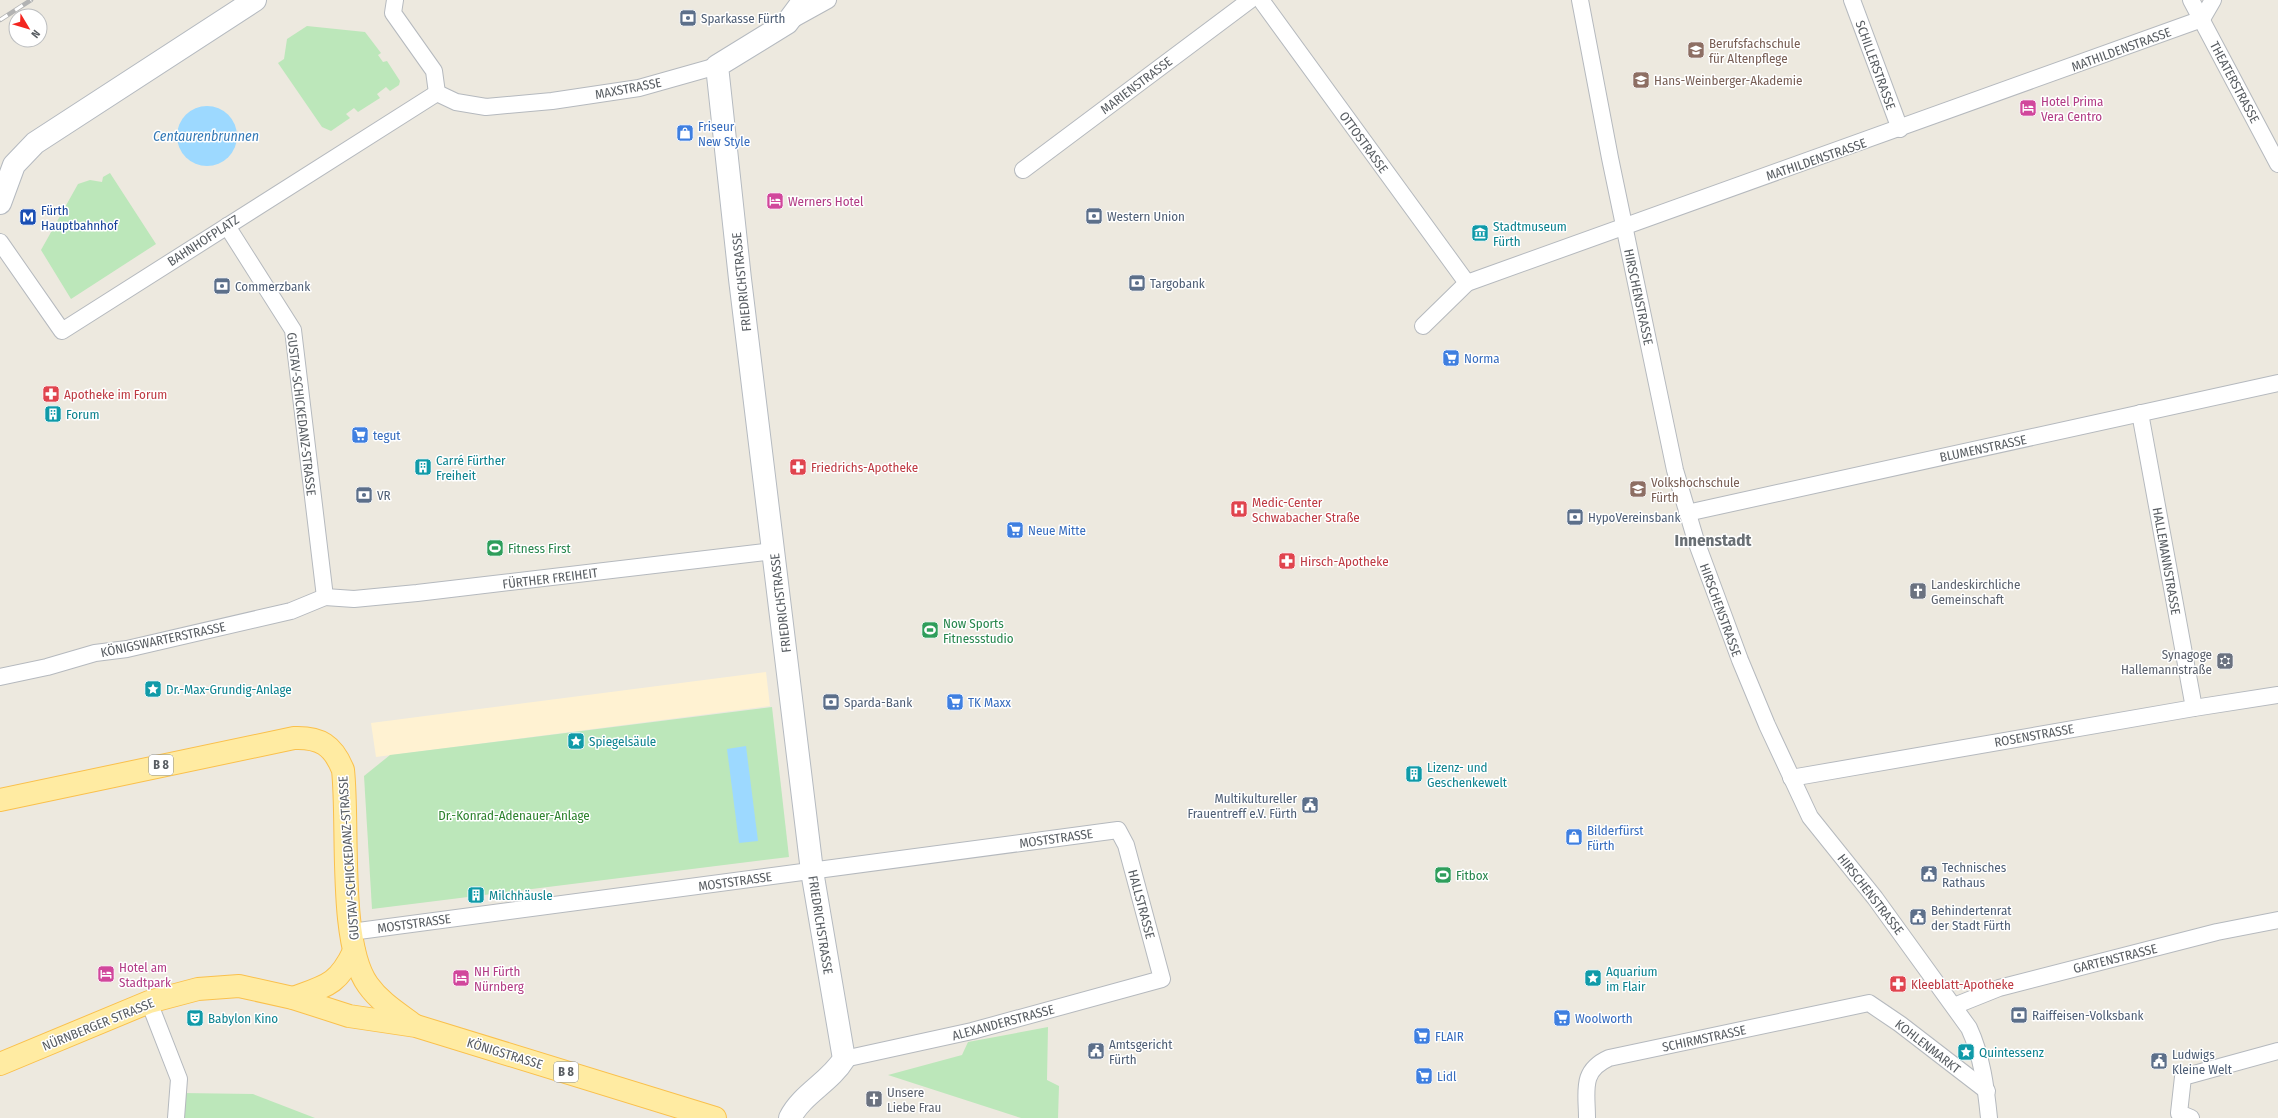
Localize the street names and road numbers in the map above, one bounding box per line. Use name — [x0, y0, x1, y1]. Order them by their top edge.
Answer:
street label: SCHILLERSTRASSE — [1852, 18, 1899, 112]
street label: MATHILDENSTRASSE — [2069, 24, 2173, 74]
street label: THEATERSTRASSE — [2207, 39, 2262, 126]
street label: MARIENSTRASSE — [1098, 54, 1175, 117]
street label: MAXSTRASSE — [594, 75, 663, 102]
street label: OTTOSTRASSE — [1336, 109, 1391, 176]
street label: MATHILDENSTRASSE — [1764, 135, 1868, 184]
street label: BAHNHOFPLATZ — [165, 212, 242, 269]
street label: FRIEDRICHSTRASSE — [729, 232, 754, 332]
street label: HIRSCHENSTRASSE — [1621, 248, 1656, 347]
street label: GUSTAV-SCHICKEDANZ-STRASSE — [284, 332, 319, 497]
street label: BLUMENSTRASSE — [1938, 432, 2028, 465]
street label: HALLEMANNSTRASSE — [2150, 506, 2183, 616]
street label: FRIEDRICHSTRASSE — [767, 553, 794, 653]
street label: HIRSCHENSTRASSE — [1697, 561, 1744, 659]
street label: FÜRTHER FREIHEIT — [501, 564, 599, 592]
street label: KÖNIGSWARTERSTRASSE — [99, 618, 227, 660]
street label: ROSENSTRASSE — [1993, 721, 2075, 750]
road number: B 8 — [149, 755, 173, 775]
street label: GUSTAV-SCHICKEDANZ-STRASSE — [335, 775, 362, 941]
street label: MOSTSTRASSE — [1018, 826, 1094, 851]
street label: HIRSCHENSTRASSE — [1834, 851, 1907, 938]
street label: HALLSTRASSE — [1125, 868, 1158, 940]
street label: MOSTSTRASSE — [697, 869, 773, 894]
street label: FRIEDRICHSTRASSE — [805, 875, 836, 976]
street label: MOSTSTRASSE — [376, 911, 452, 936]
street label: GARTENSTRASSE — [2072, 941, 2159, 976]
street label: NÜRNBERGER STRASSE — [40, 994, 156, 1054]
street label: ALEXANDERSTRASSE — [950, 1002, 1056, 1043]
street label: KOHLENMARKT — [1892, 1016, 1963, 1076]
street label: SCHIRMSTRASSE — [1661, 1022, 1747, 1055]
street label: KÖNIGSTRASSE — [465, 1034, 545, 1072]
road number: B 8 — [554, 1062, 578, 1082]

